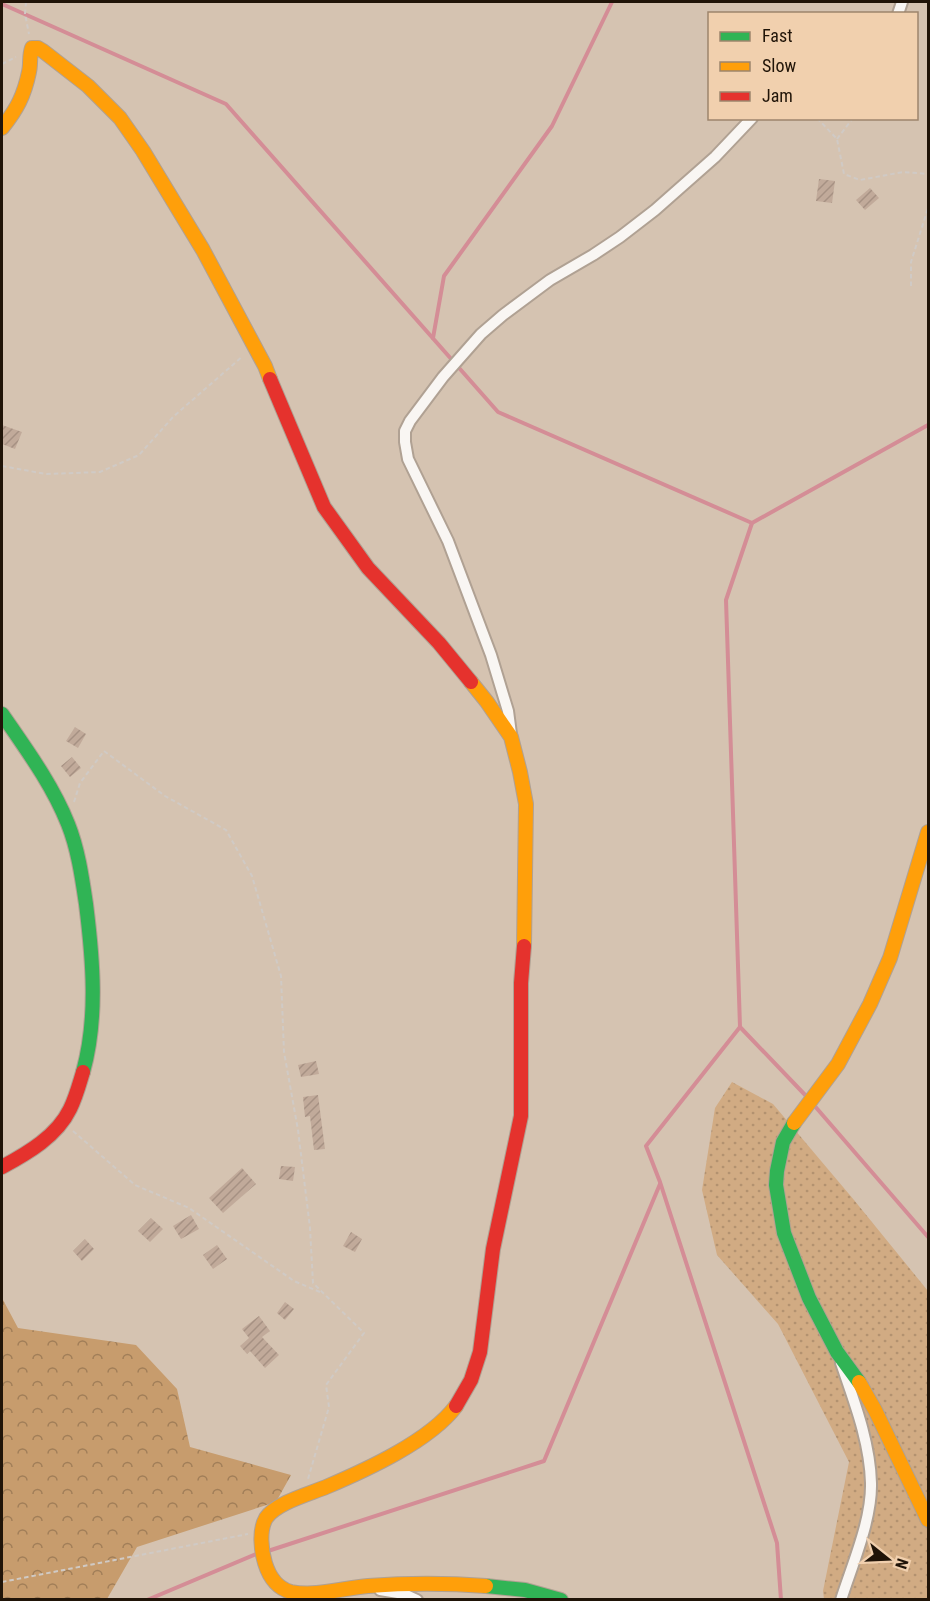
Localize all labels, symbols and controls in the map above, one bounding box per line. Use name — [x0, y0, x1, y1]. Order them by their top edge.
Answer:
legend — [708, 12, 918, 120]
text: Fast — [762, 25, 793, 46]
text: Slow — [762, 55, 797, 76]
text: Jam — [762, 85, 793, 106]
north arrow — [858, 1529, 918, 1589]
text: N — [891, 1556, 912, 1571]

